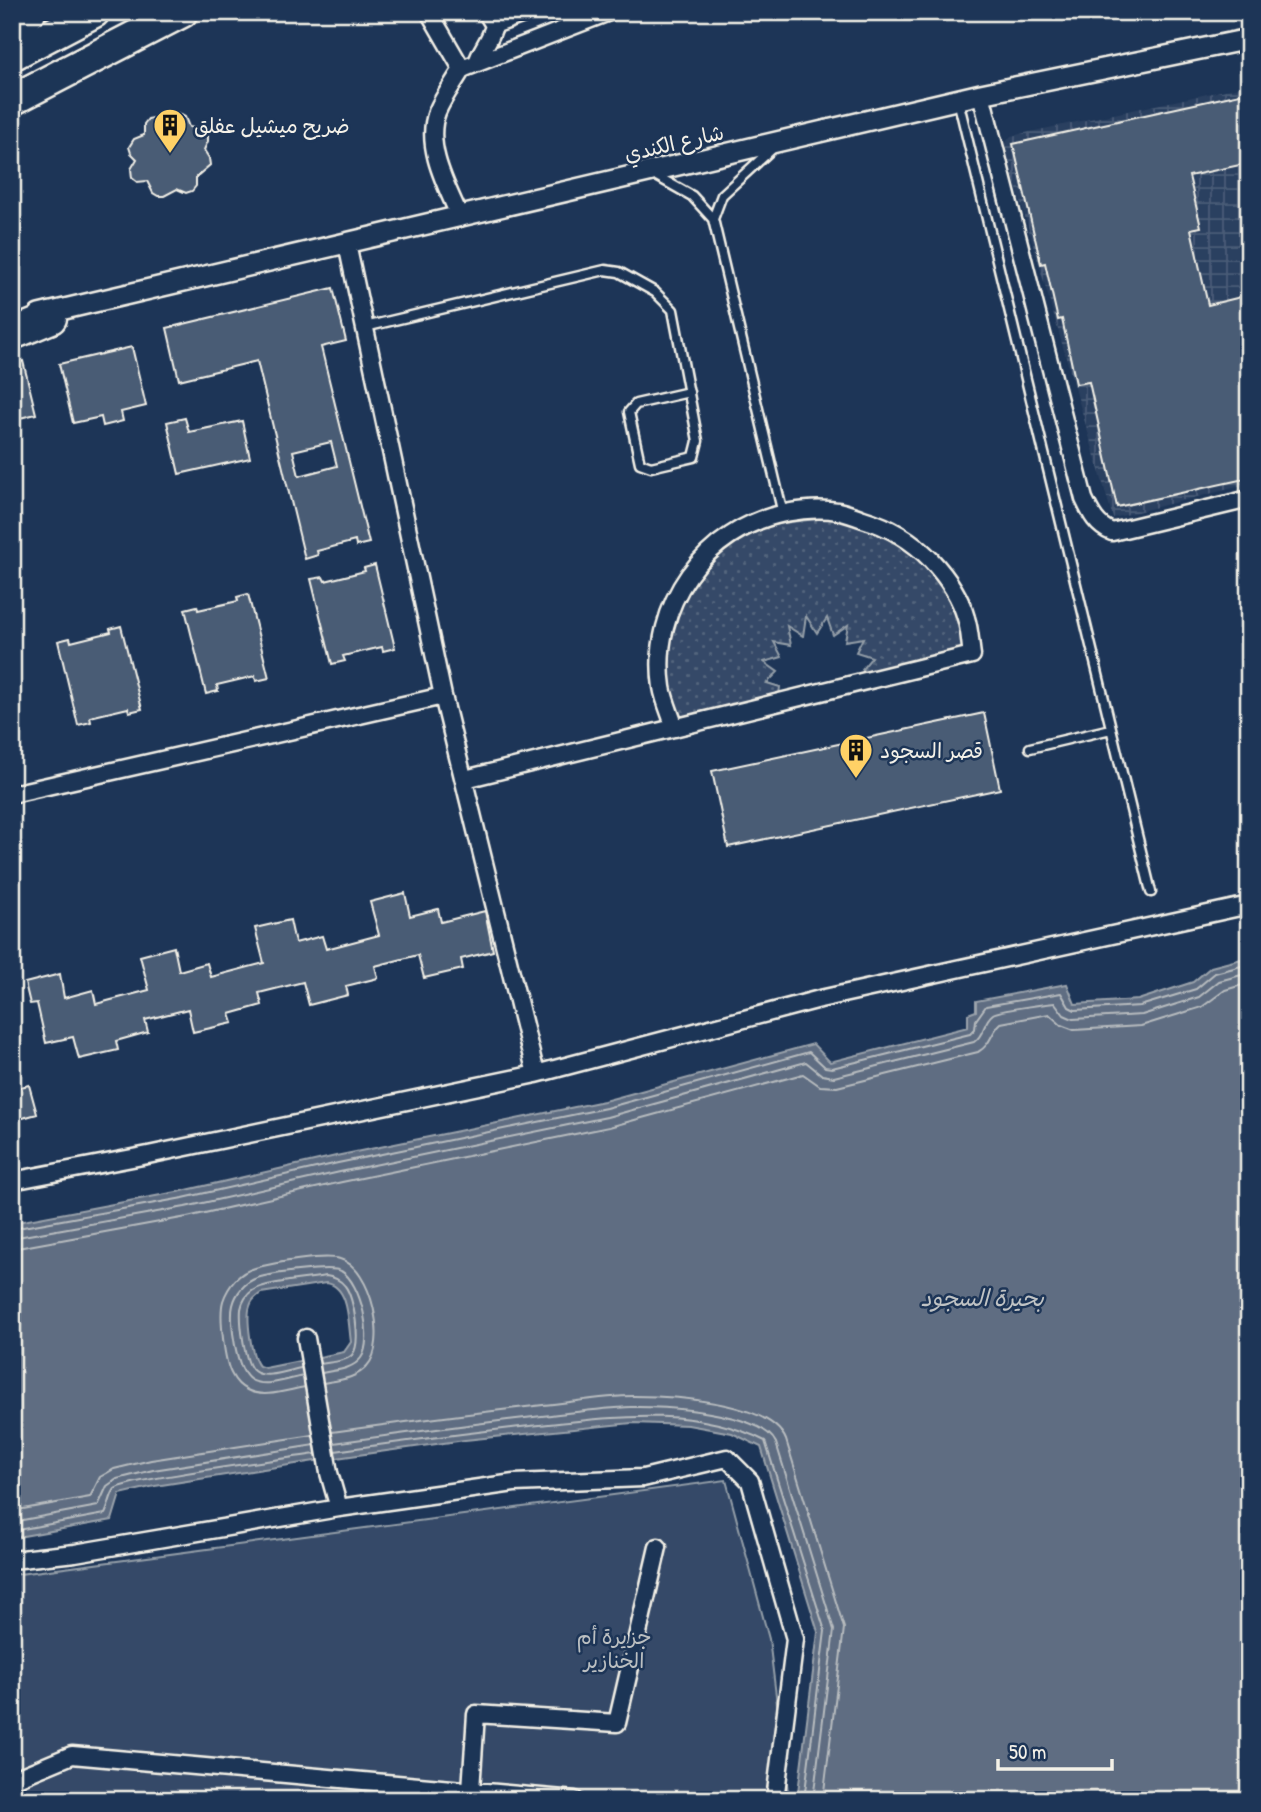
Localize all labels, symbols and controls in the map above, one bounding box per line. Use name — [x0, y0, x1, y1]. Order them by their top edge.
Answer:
building icon: ضريح ميشيل عفلق — [151, 106, 189, 155]
place label: ضريح ميشيل عفلق — [194, 111, 350, 140]
street label: شارع الكندي — [621, 117, 727, 170]
building icon: قصر السجود — [837, 731, 875, 780]
place label: قصر السجود — [880, 736, 983, 765]
water label: بحيرة السجود — [920, 1282, 1045, 1313]
park label: جزيرة أم الخنازير — [576, 1622, 652, 1675]
scale bar — [998, 1728, 1112, 1772]
text: 50 m — [1009, 1737, 1046, 1766]

